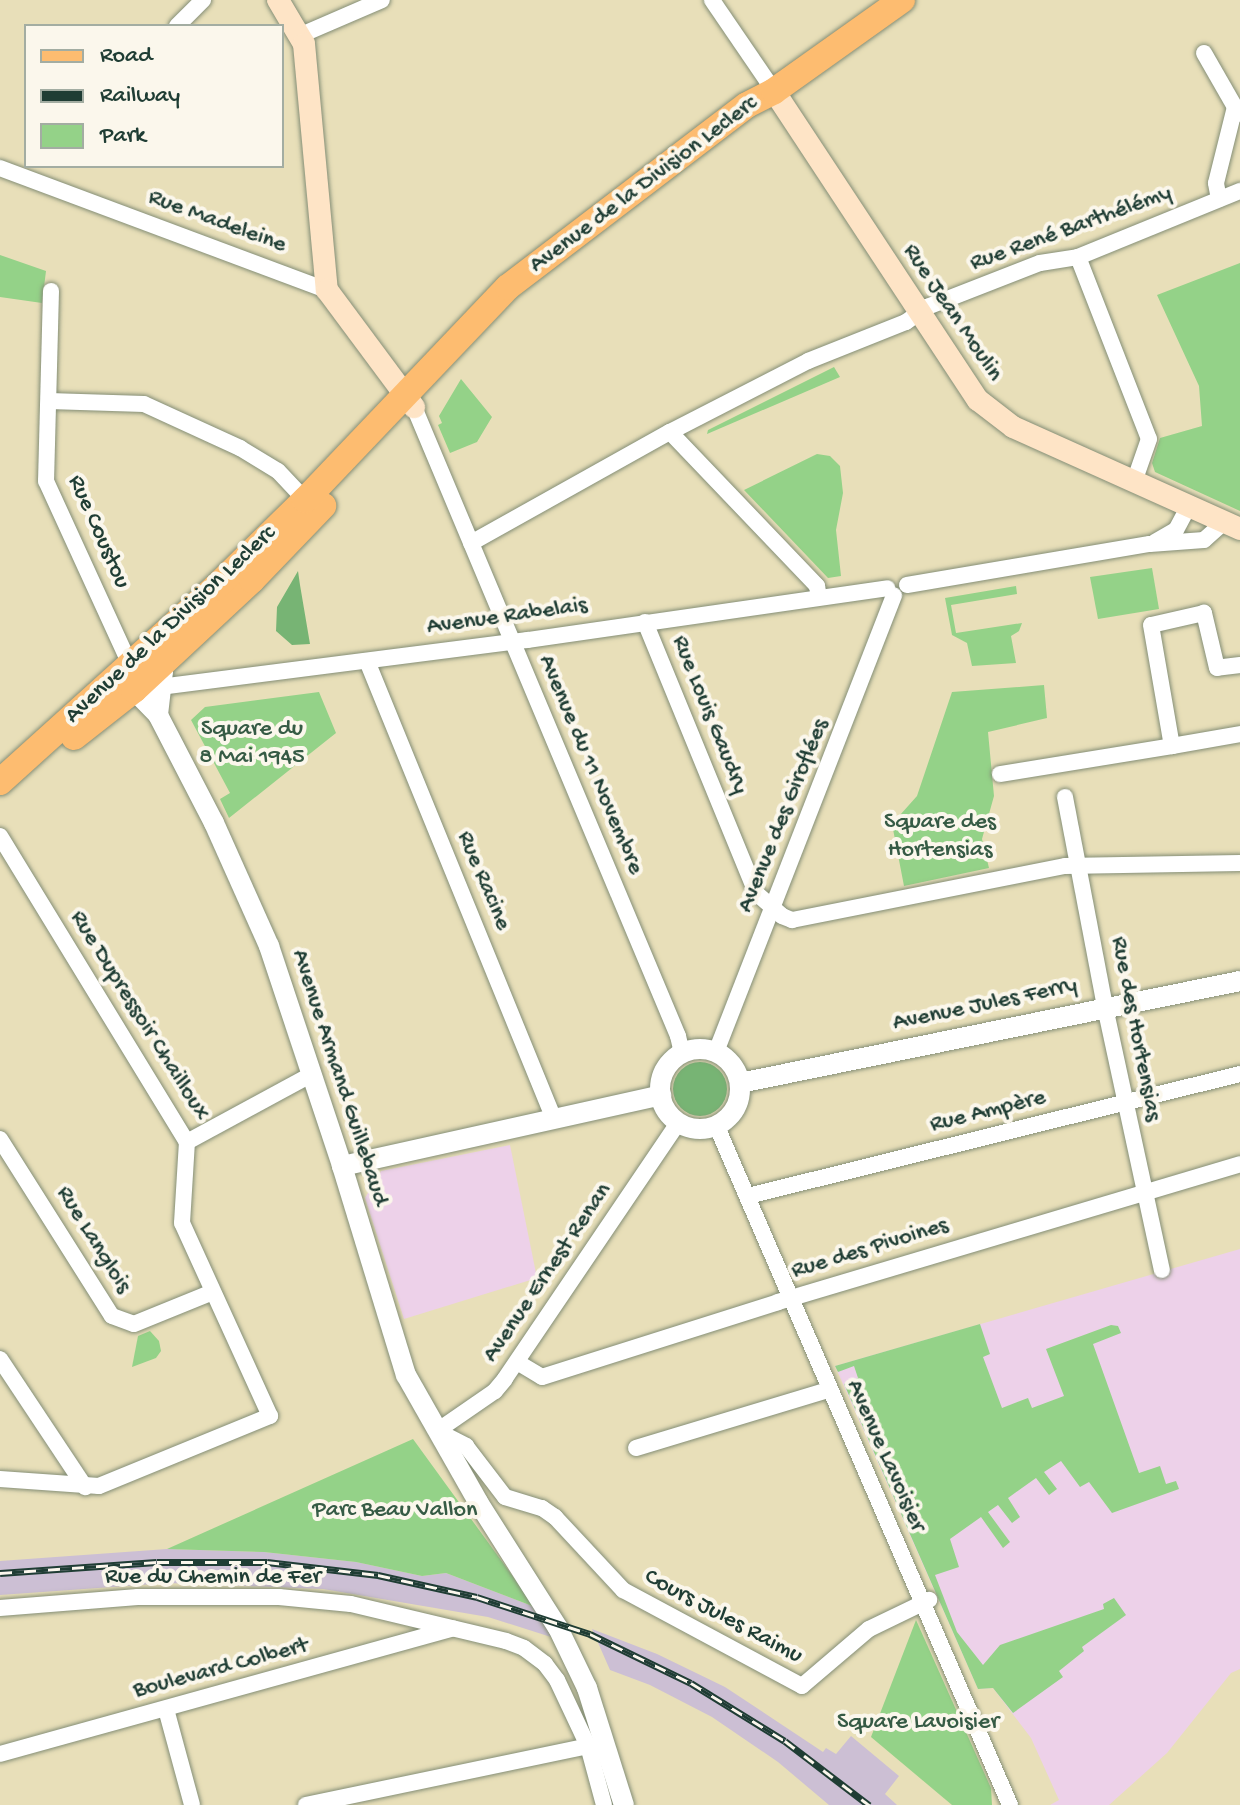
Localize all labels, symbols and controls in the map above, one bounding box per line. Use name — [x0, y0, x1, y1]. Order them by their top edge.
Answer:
legend — [24, 24, 284, 168]
text: Road — [100, 42, 152, 71]
text: Railway — [100, 82, 180, 111]
street label: Avenue de la Division Leclerc — [524, 90, 764, 280]
text: Park — [100, 122, 146, 151]
street label: Rue René Barthélémy — [966, 179, 1176, 279]
street label: Rue Madeleine — [144, 184, 290, 260]
street label: Rue Jean Moulin — [895, 239, 1009, 387]
street label: Rue Coustou — [60, 471, 136, 593]
street label: Avenue de la Division Leclerc — [59, 520, 283, 730]
street label: Avenue Rabelais — [425, 592, 589, 642]
street label: Rue Louis Gaudry — [664, 632, 754, 798]
street label: Avenue du 11 Novembre — [531, 651, 649, 879]
street label: Avenue des Giroflées — [732, 715, 836, 917]
park label: Square du 8 Mai 1945 — [199, 716, 305, 772]
park label: Square des Hortensias — [884, 809, 996, 865]
street label: Rue Racine — [449, 827, 517, 935]
street label: Rue Dupressoir Chailloux — [63, 906, 215, 1126]
street label: Rue des Hortensias — [1103, 934, 1167, 1124]
street label: Avenue Armand Guillebaud — [284, 946, 394, 1210]
street label: Avenue Jules Ferry — [890, 971, 1080, 1039]
street label: Rue Ampère — [927, 1084, 1049, 1140]
street label: Avenue Ernest Renan — [477, 1178, 619, 1368]
street label: Rue Langlois — [49, 1181, 137, 1299]
street label: Rue des Pivoines — [788, 1212, 952, 1286]
street label: Avenue Lavoisier — [839, 1376, 931, 1536]
park label: Parc Beau Vallon — [313, 1497, 477, 1525]
street label: Cours Jules Raimu — [639, 1563, 807, 1671]
street label: Rue du Chemin de Fer — [105, 1564, 321, 1592]
street label: Boulevard Colbert — [130, 1632, 312, 1706]
park label: Square Lavoisier — [837, 1709, 999, 1737]

